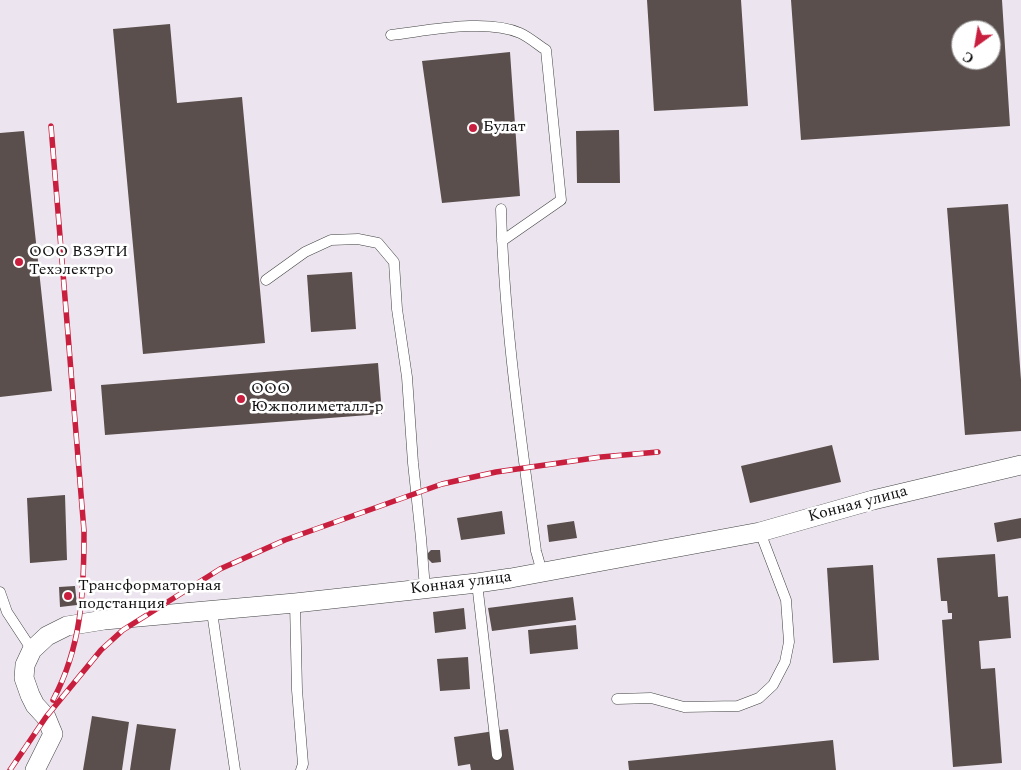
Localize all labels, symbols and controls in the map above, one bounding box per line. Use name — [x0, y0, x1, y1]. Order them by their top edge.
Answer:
north arrow — [951, 20, 1001, 70]
text: С — [959, 46, 978, 69]
place label: Булат — [483, 118, 526, 138]
marker: Булат — [467, 122, 479, 134]
place label: ООО ВЗЭТИ Техэлектро — [29, 243, 128, 281]
marker: ООО ВЗЭТИ Техэлектро — [13, 256, 25, 268]
place label: ООО Южполиметалл-р — [251, 380, 384, 418]
marker: ООО Южполиметалл-р — [235, 393, 247, 405]
street label: Конная улица — [806, 482, 910, 528]
street label: Конная улица — [409, 568, 513, 600]
place label: Трансформаторная подстанция — [78, 577, 221, 615]
marker: Трансформаторная подстанция — [62, 590, 74, 602]

